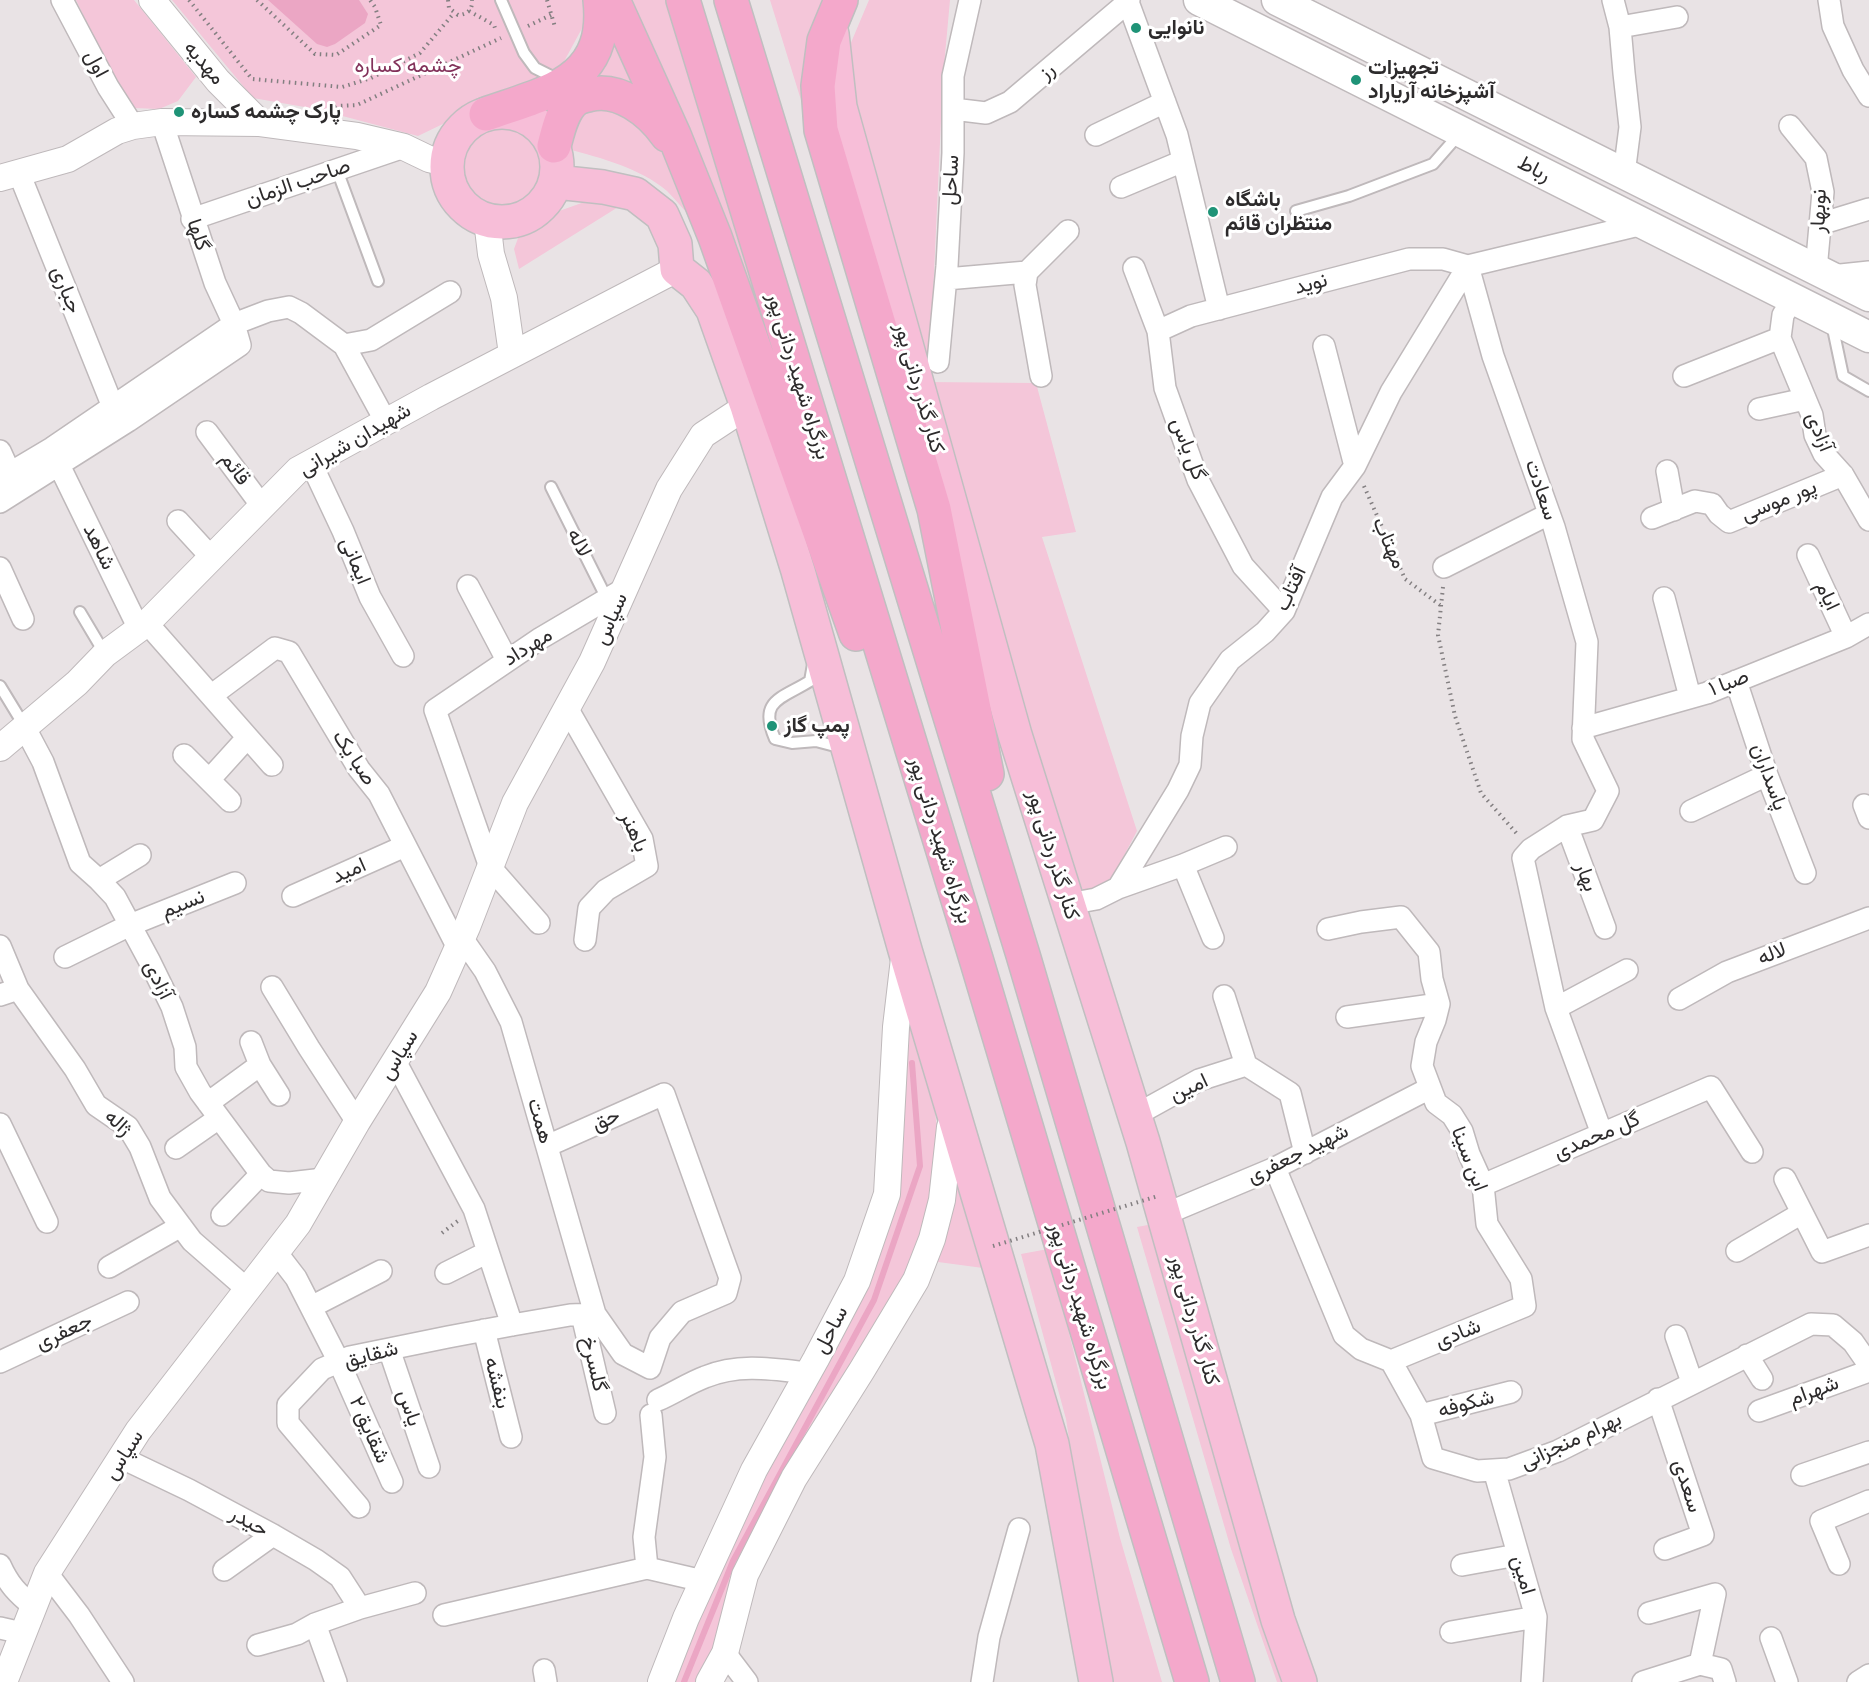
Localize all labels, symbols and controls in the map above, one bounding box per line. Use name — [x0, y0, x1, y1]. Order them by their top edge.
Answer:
place label: نانوایی — [1148, 15, 1205, 41]
marker: نانوایی — [1129, 21, 1143, 35]
street label: مهدیه — [178, 36, 230, 90]
street label: اول — [78, 46, 114, 82]
park label: چشمه کساره — [354, 53, 462, 79]
place label: تجهیزات آشپزخانه آریاراد — [1368, 55, 1495, 105]
street label: رز — [1034, 57, 1060, 85]
marker: تجهیزات آشپزخانه آریاراد — [1349, 73, 1363, 87]
place label: پارک چشمه کساره — [191, 99, 341, 125]
marker: پارک چشمه کساره — [172, 105, 186, 119]
street label: رباط — [1513, 150, 1555, 188]
street label: صاحب الزمان — [242, 153, 354, 213]
street label: ساحل — [937, 154, 965, 206]
place label: باشگاه منتظران قائم — [1225, 187, 1332, 237]
street label: نوبهار — [1806, 188, 1832, 234]
marker: باشگاه منتظران قائم — [1206, 205, 1220, 219]
street label: گلها — [181, 216, 215, 254]
street label: جباری — [45, 263, 87, 317]
street label: نوید — [1292, 268, 1330, 300]
street label: بزرگراه شهید ردانی پور — [761, 289, 835, 463]
street label: کنار گذر ردانی پور — [888, 320, 950, 456]
street label: شهیدان شیرانی — [294, 398, 416, 482]
street label: آزادی — [1800, 409, 1838, 455]
street label: گل یاس — [1165, 414, 1211, 484]
street label: قائم — [215, 447, 255, 491]
street label: سعادت — [1519, 456, 1563, 524]
street label: پور موسی — [1737, 474, 1821, 528]
street label: مهتاب — [1367, 513, 1411, 573]
street label: شاهد — [77, 520, 121, 574]
street label: لاله — [561, 524, 597, 562]
street label: ایمانی — [334, 534, 376, 588]
street label: آفتاب — [1270, 563, 1312, 615]
street label: ایام — [1809, 577, 1845, 615]
street label: سپاس — [588, 589, 634, 649]
street label: مهرداد — [499, 622, 557, 672]
street label: صبا ۱ — [1705, 664, 1753, 702]
place label: پمپ گاز — [784, 713, 850, 739]
marker: پمپ گاز — [765, 719, 779, 733]
street label: صبا یک — [326, 726, 382, 790]
street label: پاسداران — [1745, 740, 1793, 814]
street label: بزرگراه شهید ردانی پور — [903, 753, 977, 927]
street label: کنار گذر ردانی پور — [1021, 787, 1085, 923]
street label: باهنر — [614, 808, 654, 856]
street label: امید — [328, 852, 370, 890]
street label: بهار — [1569, 859, 1603, 895]
street label: نسیم — [158, 884, 208, 924]
street label: لاله — [1754, 937, 1790, 971]
street label: آزادی — [138, 956, 178, 1004]
street label: سپاس — [374, 1025, 424, 1085]
street label: امین — [1166, 1068, 1212, 1108]
street label: همت — [522, 1095, 558, 1147]
street label: حق — [588, 1103, 624, 1137]
street label: ژاله — [99, 1104, 137, 1142]
street label: گل محمدی — [1550, 1107, 1644, 1165]
street label: شهید جعفری — [1243, 1119, 1353, 1189]
street label: ابن سینا — [1445, 1123, 1493, 1195]
street label: بزرگراه شهید ردانی پور — [1043, 1219, 1117, 1393]
street label: کنار گذر ردانی پور — [1163, 1252, 1225, 1388]
street label: ساحل — [808, 1302, 854, 1358]
street label: جعفری — [32, 1308, 96, 1356]
street label: شادی — [1432, 1314, 1484, 1354]
street label: گلسرخ — [575, 1334, 613, 1394]
street label: شقایق — [341, 1336, 401, 1374]
street label: بنفشه — [478, 1355, 516, 1411]
street label: شهرام — [1786, 1370, 1842, 1412]
street label: شکوفه — [1435, 1384, 1497, 1424]
street label: یاس — [391, 1386, 427, 1430]
street label: شقایق ۲ — [343, 1393, 395, 1467]
street label: بهرام منجزانی — [1516, 1407, 1626, 1475]
street label: سپاس — [99, 1425, 149, 1485]
street label: سعدی — [1667, 1456, 1707, 1516]
street label: حیدر — [225, 1501, 273, 1543]
street label: امین — [1505, 1553, 1541, 1597]

